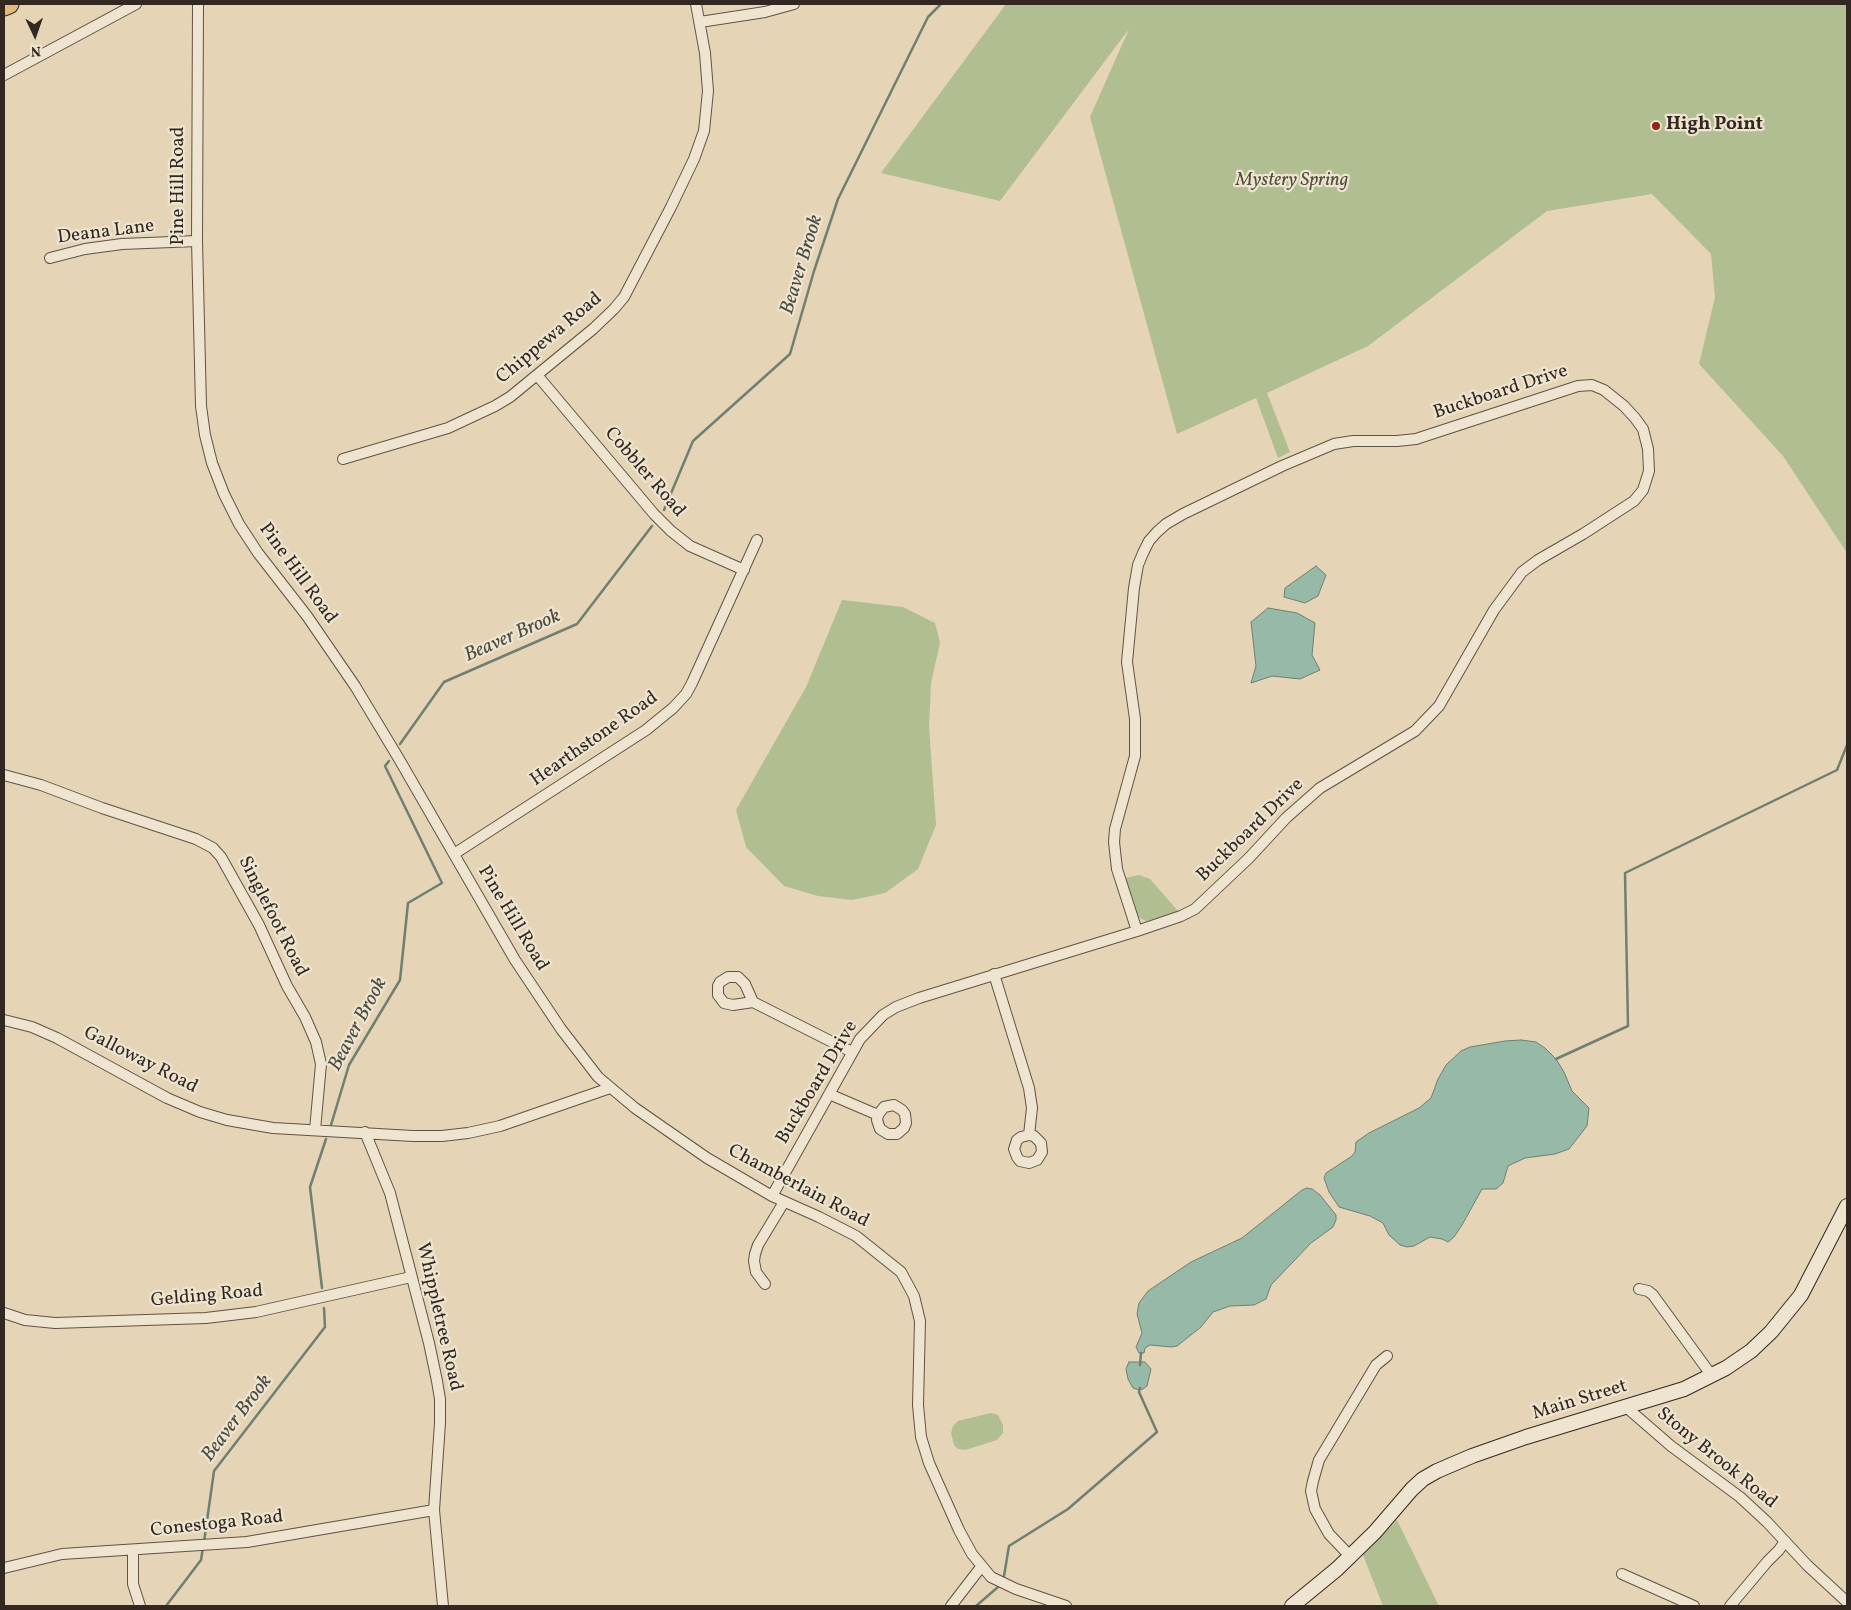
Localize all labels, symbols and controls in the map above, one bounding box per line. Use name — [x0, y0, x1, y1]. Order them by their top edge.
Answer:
north arrow — [10, 10, 60, 60]
text: N — [30, 41, 41, 60]
place label: High Point — [1666, 115, 1763, 137]
marker: High Point — [1650, 120, 1662, 132]
street label: Pine Hill Road — [169, 127, 191, 245]
park label: Mystery Spring — [1236, 171, 1348, 193]
water label: Beaver Brook — [777, 212, 829, 318]
street label: Deana Lane — [56, 216, 156, 250]
street label: Chippewa Road — [493, 288, 607, 390]
street label: Buckboard Drive — [1431, 361, 1571, 425]
street label: Cobbler Road — [599, 423, 689, 523]
street label: Pine Hill Road — [253, 519, 341, 629]
water label: Beaver Brook — [461, 605, 565, 669]
street label: Hearthstone Road — [527, 688, 663, 792]
street label: Buckboard Drive — [1193, 774, 1309, 888]
street label: Singlefoot Road — [232, 853, 312, 981]
street label: Pine Hill Road — [472, 862, 552, 976]
water label: Beaver Brook — [324, 974, 394, 1076]
street label: Buckboard Drive — [772, 1017, 864, 1149]
street label: Galloway Road — [79, 1022, 201, 1100]
street label: Chamberlain Road — [724, 1140, 872, 1234]
street label: Whippletree Road — [410, 1241, 466, 1393]
street label: Gelding Road — [150, 1281, 264, 1313]
water label: Beaver Brook — [198, 1371, 278, 1467]
street label: Main Street — [1530, 1376, 1630, 1426]
street label: Stony Brook Road — [1651, 1403, 1781, 1515]
street label: Conestoga Road — [149, 1507, 285, 1543]

